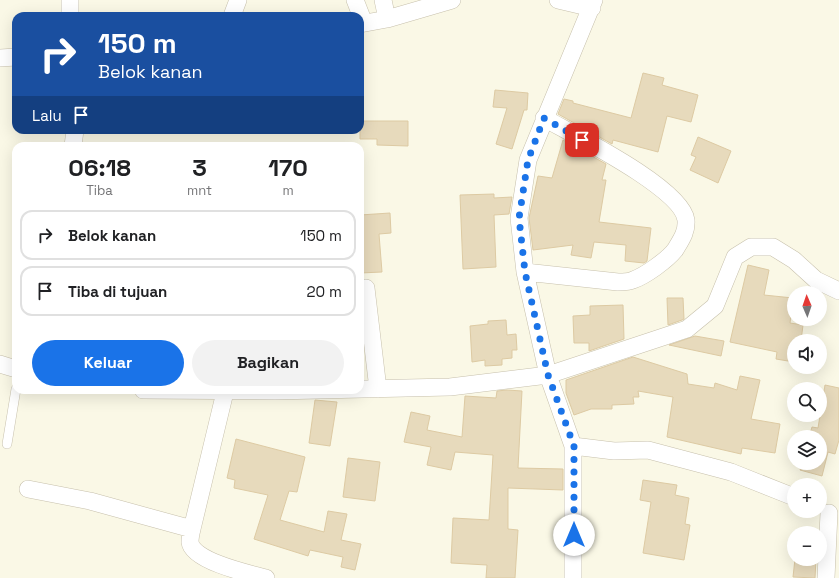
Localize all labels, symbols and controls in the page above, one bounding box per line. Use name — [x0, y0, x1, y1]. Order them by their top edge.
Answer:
text: 150 m — [98, 25, 177, 61]
icon: right — [32, 28, 84, 80]
text: Belok kanan — [98, 60, 203, 83]
icon: arrive — [70, 104, 92, 126]
text: Lalu — [32, 106, 62, 125]
pin — [565, 123, 599, 157]
icon: arrive — [571, 129, 593, 151]
text: 06:18 — [68, 152, 131, 183]
text: 3 — [192, 152, 207, 183]
text: 170 — [268, 152, 308, 183]
text: Tiba — [86, 182, 113, 199]
text: mnt — [187, 182, 212, 199]
text: m — [282, 182, 294, 199]
icon: right — [34, 224, 56, 246]
text: Belok kanan — [68, 226, 156, 245]
text: 150 m — [300, 226, 342, 245]
icon: arrive — [34, 280, 56, 302]
text: Tiba di tujuan — [68, 282, 167, 301]
text: 20 m — [307, 282, 342, 301]
north arrow — [787, 286, 827, 326]
map controls — [787, 286, 827, 566]
button: sound — [787, 334, 827, 374]
button: Keluar — [32, 340, 184, 386]
button: Bagikan — [192, 340, 344, 386]
button: search — [787, 382, 827, 422]
button: layers — [787, 430, 827, 470]
button: + — [787, 478, 827, 518]
position arrow — [553, 514, 595, 556]
button: − — [787, 526, 827, 566]

